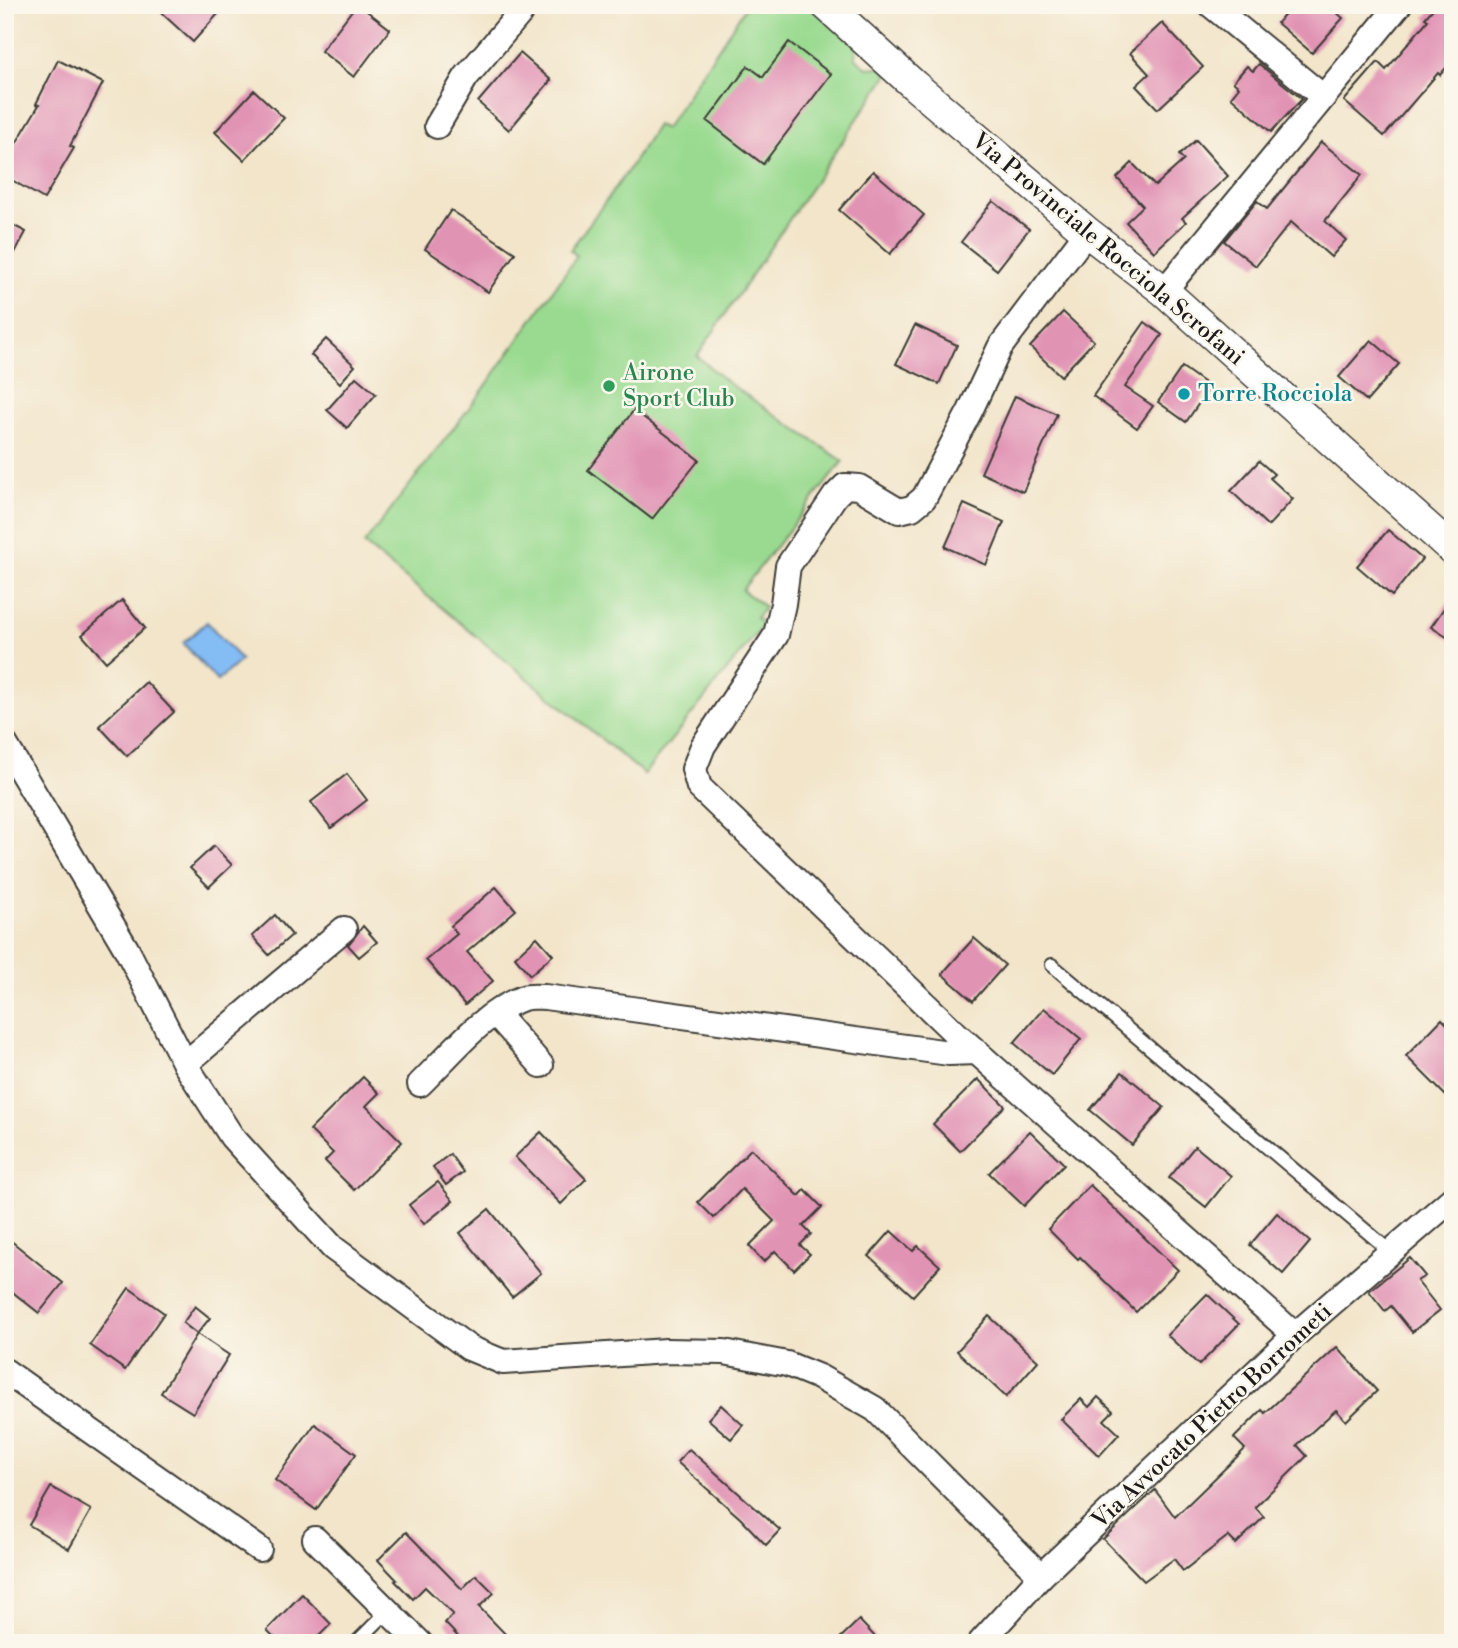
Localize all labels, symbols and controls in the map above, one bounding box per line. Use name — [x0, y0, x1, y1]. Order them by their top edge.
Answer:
street label: Via Provinciale Rocciola Scrofani — [965, 126, 1250, 371]
place label: Airone Sport Club — [622, 359, 735, 413]
marker: Airone Sport Club — [601, 378, 617, 394]
place label: Torre Rocciola — [1198, 380, 1353, 408]
marker: Torre Rocciola — [1176, 386, 1192, 402]
street label: Via Avvocato Pietro Borrometi — [1085, 1297, 1338, 1535]

